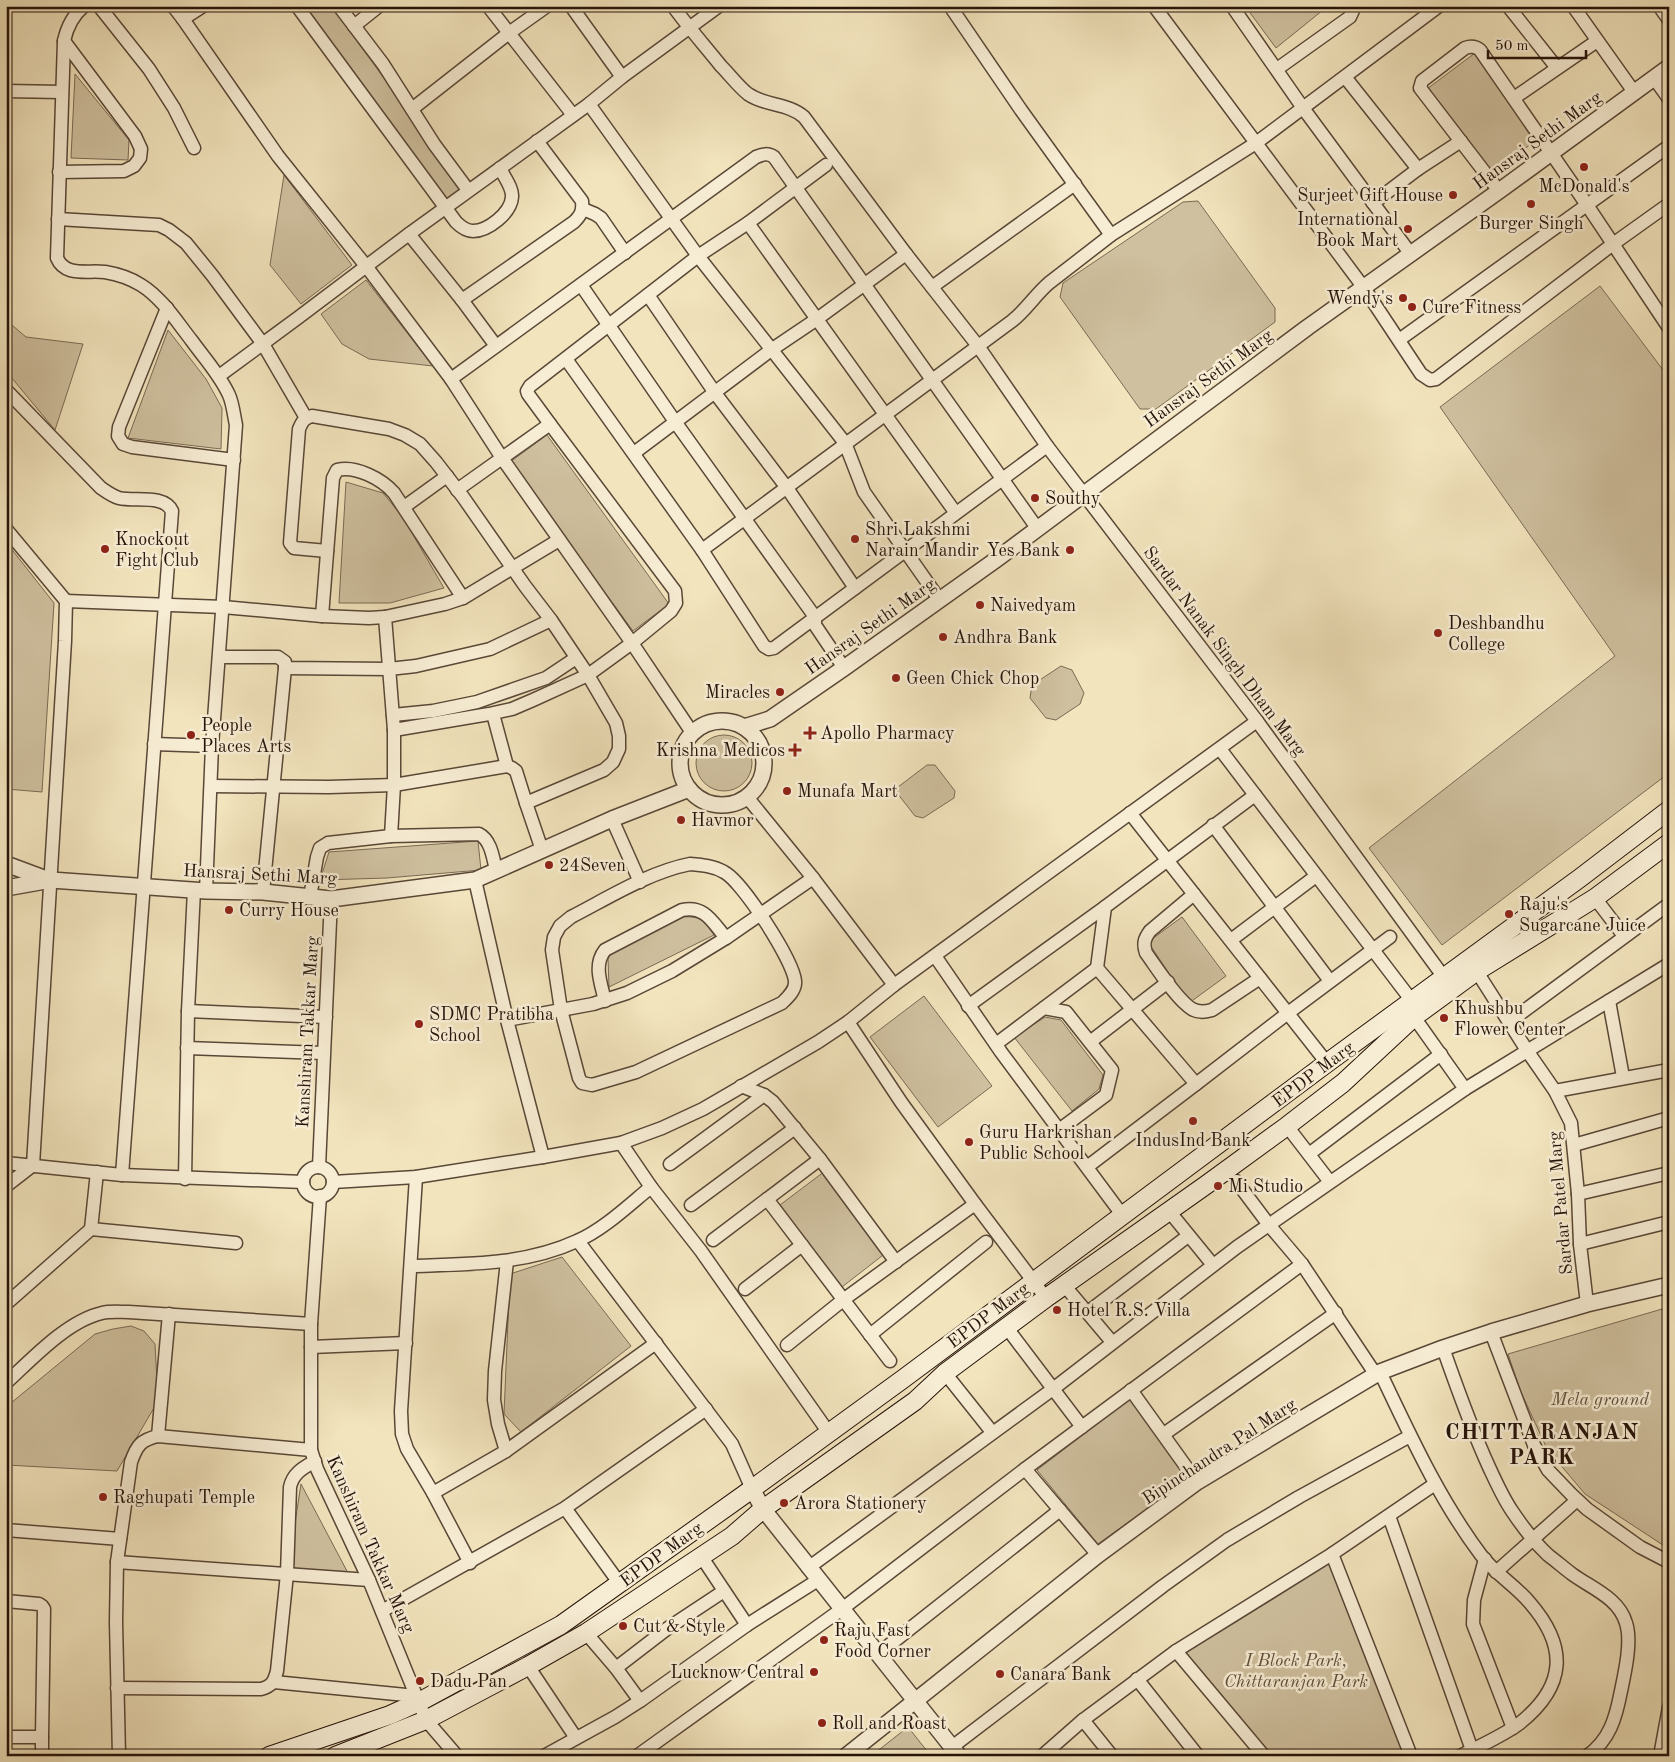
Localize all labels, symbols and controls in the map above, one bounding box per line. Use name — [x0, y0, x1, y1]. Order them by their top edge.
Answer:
scale bar — [1488, 28, 1585, 60]
text: 50 m — [1495, 39, 1529, 54]
street label: Hansraj Sethi Marg — [1470, 88, 1605, 193]
marker: McDonald's — [1578, 161, 1590, 173]
place label: McDonald's — [1539, 178, 1630, 196]
place label: Surjeet Gift House — [1297, 187, 1443, 205]
marker: Surjeet Gift House — [1447, 189, 1459, 201]
marker: Burger Singh — [1525, 198, 1537, 210]
place label: International Book Mart — [1297, 211, 1398, 250]
place label: Burger Singh — [1478, 215, 1584, 233]
marker: International Book Mart — [1402, 223, 1414, 235]
place label: Wendy's — [1326, 290, 1393, 308]
marker: Wendy's — [1397, 292, 1409, 304]
place label: Cure Fitness — [1422, 299, 1522, 317]
marker: Cure Fitness — [1406, 301, 1418, 313]
street label: Hansraj Sethi Marg — [1141, 326, 1276, 431]
place label: Southy — [1045, 490, 1101, 508]
marker: Southy — [1029, 492, 1041, 504]
place label: Shri Lakshmi Narain Mandir — [865, 521, 980, 560]
place label: Knockout Fight Club — [115, 531, 199, 570]
marker: Shri Lakshmi Narain Mandir — [849, 533, 861, 545]
place label: Yes Bank — [987, 542, 1060, 560]
marker: Knockout Fight Club — [99, 543, 111, 555]
street label: Sardar Nanak Singh Dham Marg — [1140, 543, 1309, 760]
marker: Yes Bank — [1064, 544, 1076, 556]
street label: Hansraj Sethi Marg — [802, 575, 939, 678]
place label: Naivedyam — [990, 597, 1076, 615]
marker: Naivedyam — [974, 599, 986, 611]
place label: Deshbandhu College — [1448, 615, 1545, 654]
marker: Deshbandhu College — [1432, 627, 1444, 639]
place label: Andhra Bank — [953, 629, 1057, 647]
marker: Andhra Bank — [937, 631, 949, 643]
place label: Geen Chick Chop — [906, 670, 1039, 688]
marker: Geen Chick Chop — [890, 672, 902, 684]
place label: Miracles — [705, 684, 770, 702]
marker: Miracles — [774, 686, 786, 698]
place label: People Places Arts — [201, 717, 291, 756]
place label: Apollo Pharmacy — [820, 725, 955, 743]
marker: Apollo Pharmacy — [804, 727, 816, 739]
marker: People Places Arts — [185, 729, 197, 741]
place label: Krishna Medicos — [656, 742, 785, 760]
marker: Krishna Medicos — [789, 744, 801, 756]
place label: Munafa Mart — [797, 783, 898, 801]
marker: Munafa Mart — [781, 785, 793, 797]
place label: Havmor — [691, 812, 754, 830]
marker: Havmor — [675, 814, 687, 826]
place label: 24Seven — [559, 857, 626, 875]
marker: 24Seven — [543, 859, 555, 871]
street label: Hansraj Sethi Marg — [182, 862, 338, 888]
place label: Raju's Sugarcane Juice — [1519, 896, 1646, 935]
place label: Curry House — [239, 902, 339, 920]
marker: Curry House — [223, 904, 235, 916]
marker: Raju's Sugarcane Juice — [1503, 908, 1515, 920]
street label: Kanshiram Takkar Marg — [294, 935, 322, 1128]
place label: Khushbu Flower Center — [1454, 1000, 1566, 1039]
place label: SDMC Pratibha School — [429, 1006, 554, 1045]
marker: Khushbu Flower Center — [1438, 1012, 1450, 1024]
marker: SDMC Pratibha School — [413, 1018, 425, 1030]
street label: EPDP Marg — [1269, 1038, 1358, 1111]
marker: IndusInd Bank — [1187, 1115, 1199, 1127]
place label: Guru Harkrishan Public School — [979, 1124, 1112, 1163]
street label: Sardar Patel Marg — [1546, 1130, 1576, 1275]
place label: IndusInd Bank — [1135, 1132, 1251, 1150]
marker: Guru Harkrishan Public School — [963, 1136, 975, 1148]
place label: Mi Studio — [1228, 1178, 1303, 1196]
marker: Mi Studio — [1212, 1180, 1224, 1192]
street label: EPDP Marg — [944, 1279, 1033, 1352]
place label: Hotel R.S. Villa — [1067, 1302, 1190, 1320]
marker: Hotel R.S. Villa — [1051, 1304, 1063, 1316]
park label: Mela ground — [1550, 1391, 1650, 1409]
street label: Bipinchandra Pal Marg — [1139, 1395, 1300, 1508]
district label: CHITTARANJAN PARK — [1445, 1422, 1639, 1469]
street label: Kanshiram Takkar Marg — [323, 1453, 418, 1636]
place label: Raghupati Temple — [113, 1489, 255, 1507]
marker: Raghupati Temple — [97, 1491, 109, 1503]
place label: Arora Stationery — [794, 1495, 927, 1513]
marker: Arora Stationery — [778, 1497, 790, 1509]
street label: EPDP Marg — [617, 1519, 706, 1591]
place label: Cut & Style — [633, 1618, 725, 1636]
marker: Cut & Style — [617, 1620, 629, 1632]
place label: Raju Fast Food Corner — [834, 1622, 932, 1661]
marker: Raju Fast Food Corner — [818, 1634, 830, 1646]
park label: I Block Park, Chittaranjan Park — [1224, 1652, 1368, 1691]
place label: Lucknow Central — [670, 1664, 804, 1682]
marker: Lucknow Central — [808, 1666, 820, 1678]
place label: Canara Bank — [1010, 1666, 1111, 1684]
marker: Canara Bank — [994, 1668, 1006, 1680]
place label: Dadu Pan — [430, 1673, 507, 1691]
marker: Dadu Pan — [414, 1675, 426, 1687]
place label: Roll and Roast — [832, 1715, 946, 1733]
marker: Roll and Roast — [816, 1717, 828, 1729]

